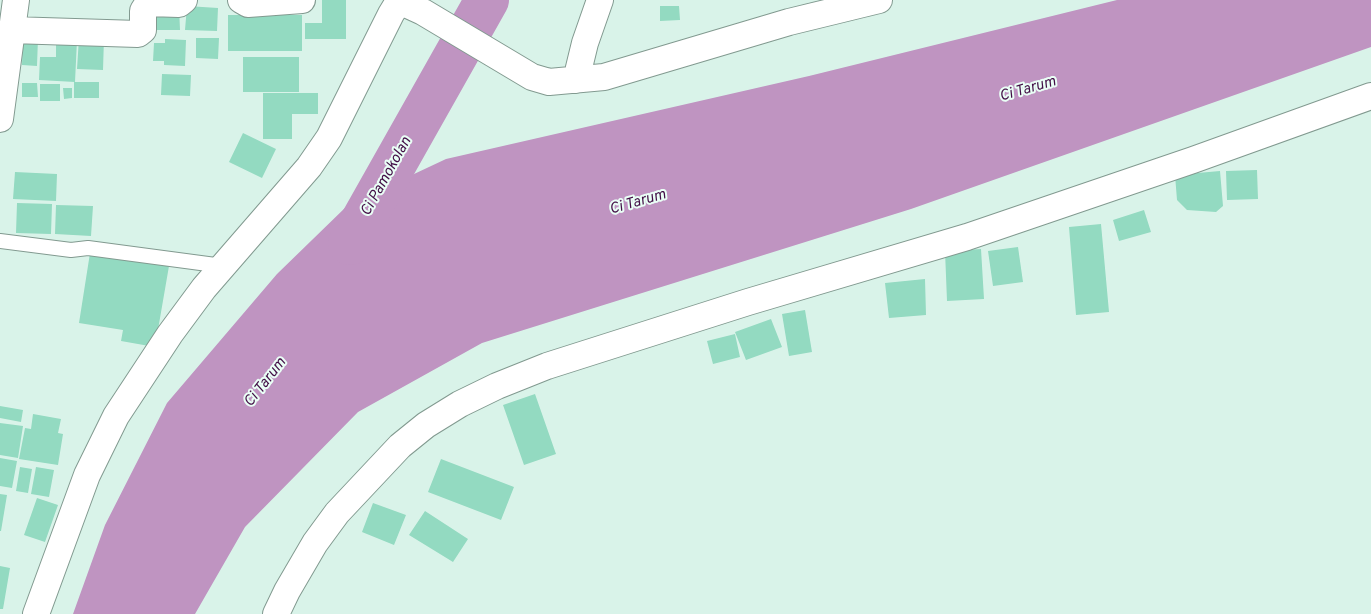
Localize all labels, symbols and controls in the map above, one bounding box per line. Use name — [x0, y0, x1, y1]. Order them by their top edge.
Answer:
water label: Ci Tarum — [998, 73, 1058, 107]
water label: Ci Pamokolan — [358, 134, 416, 220]
water label: Ci Tarum — [608, 186, 668, 220]
water label: Ci Tarum — [241, 355, 291, 411]

